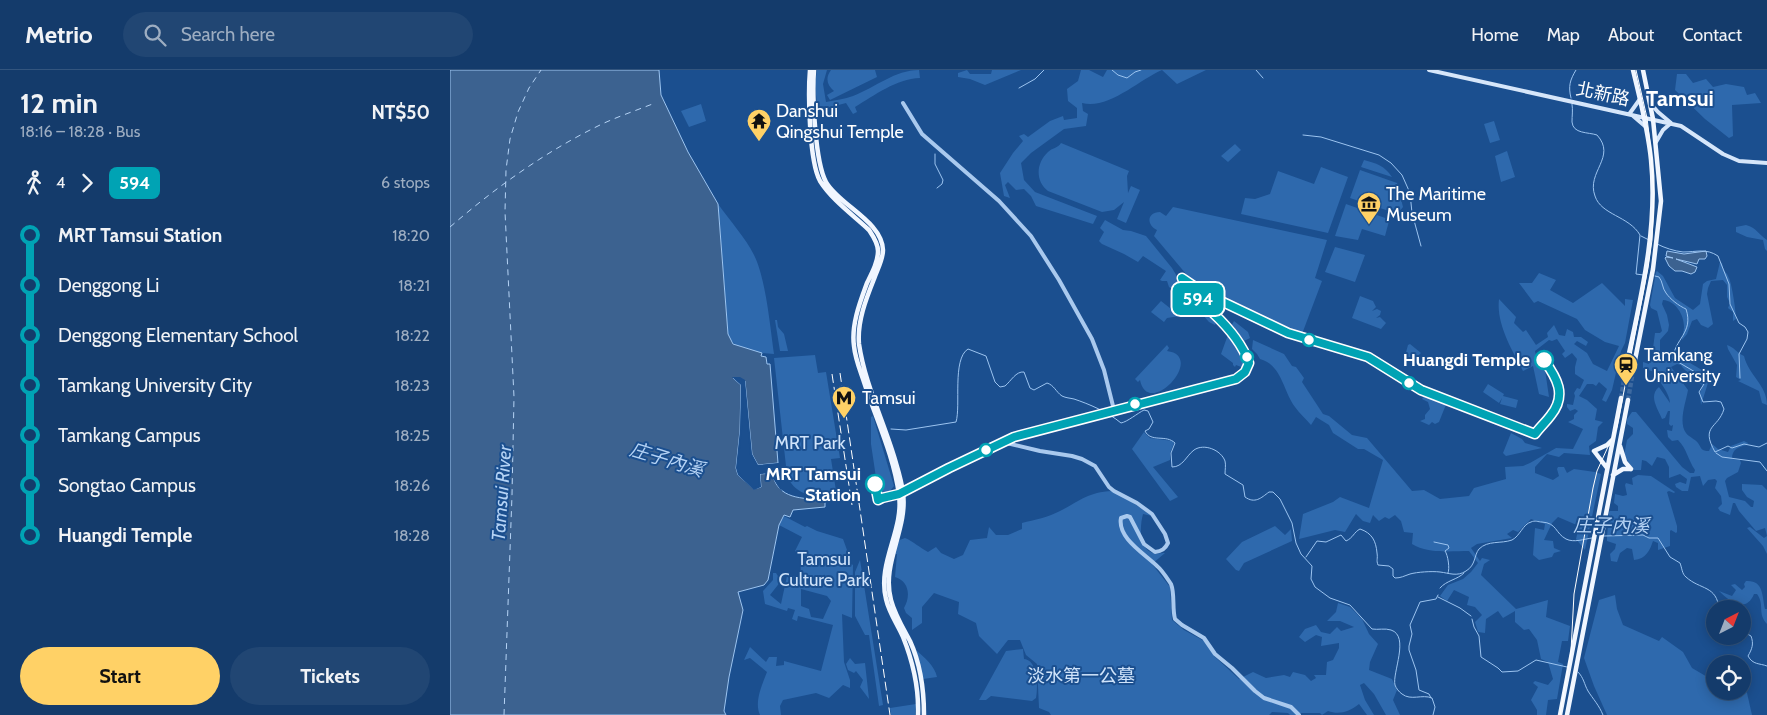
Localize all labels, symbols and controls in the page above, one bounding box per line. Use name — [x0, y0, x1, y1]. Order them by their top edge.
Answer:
search box — [123, 12, 473, 57]
text: Metrio — [25, 20, 93, 49]
icon: search — [141, 21, 169, 49]
text: Search here — [181, 23, 275, 46]
text: Home — [1471, 24, 1519, 46]
text: Map — [1547, 24, 1580, 46]
text: About — [1608, 24, 1654, 46]
text: Contact — [1682, 24, 1742, 46]
street label: 北新路 — [1574, 78, 1632, 110]
district label: Tamsui — [1646, 85, 1714, 112]
text: 12 min — [20, 86, 98, 120]
place label: Danshui Qingshui Temple — [776, 100, 904, 143]
text: NT$50 — [371, 101, 430, 124]
temple icon: Danshui Qingshui Temple — [746, 108, 772, 142]
text: 18:16 – 18:28 · Bus — [20, 122, 140, 141]
icon: walk — [20, 169, 48, 197]
icon: forward — [73, 169, 101, 197]
text: 594 — [119, 172, 150, 194]
text: 4 — [56, 173, 65, 192]
text: 6 stops — [381, 173, 430, 192]
place label: The Maritime Museum — [1386, 183, 1486, 226]
museum icon: The Maritime Museum — [1356, 191, 1382, 225]
text: MRT Tamsui Station — [58, 224, 222, 247]
text: 18:20 — [392, 226, 430, 245]
text: Denggong Li — [58, 274, 159, 297]
text: 18:21 — [398, 276, 430, 295]
line badge: 594 — [1169, 283, 1227, 315]
text: 594 — [1183, 288, 1213, 310]
text: Denggong Elementary School — [58, 324, 298, 347]
text: 18:22 — [395, 326, 430, 345]
unlabelled marker — [1302, 333, 1316, 347]
place label: Tamkang University — [1644, 344, 1721, 387]
place label: Huangdi Temple — [1403, 349, 1530, 371]
unlabelled marker — [1240, 350, 1254, 364]
marker: Huangdi Temple — [1534, 350, 1554, 370]
station icon: Tamkang University — [1613, 352, 1639, 386]
text: Tamkang University City — [58, 374, 252, 397]
text: 18:23 — [395, 376, 430, 395]
unlabelled marker — [1402, 376, 1416, 390]
metro station icon: Tamsui — [831, 385, 857, 419]
place label: Tamsui — [862, 387, 916, 409]
unlabelled marker — [1128, 397, 1142, 411]
text: Tamkang Campus — [58, 424, 201, 447]
text: 18:25 — [395, 426, 430, 445]
park label: MRT Park — [774, 432, 847, 454]
water label: 庄子內溪 — [627, 437, 709, 482]
water label: Tamsui River — [487, 443, 516, 542]
unlabelled marker — [979, 443, 993, 457]
place label: MRT Tamsui Station — [765, 463, 861, 506]
text: Songtao Campus — [58, 474, 196, 497]
marker: MRT Tamsui Station — [865, 474, 885, 494]
text: 18:26 — [394, 476, 430, 495]
water label: 庄子內溪 — [1573, 513, 1652, 538]
text: Huangdi Temple — [58, 524, 192, 547]
text: 18:28 — [394, 526, 430, 545]
park label: Tamsui Culture Park — [778, 548, 870, 591]
north arrow — [1706, 600, 1751, 645]
map controls — [1706, 600, 1751, 700]
button: Start — [20, 647, 220, 705]
button: Tickets — [230, 647, 430, 705]
button: locate — [1706, 655, 1751, 700]
park label: 淡水第一公墓 — [1027, 665, 1135, 687]

